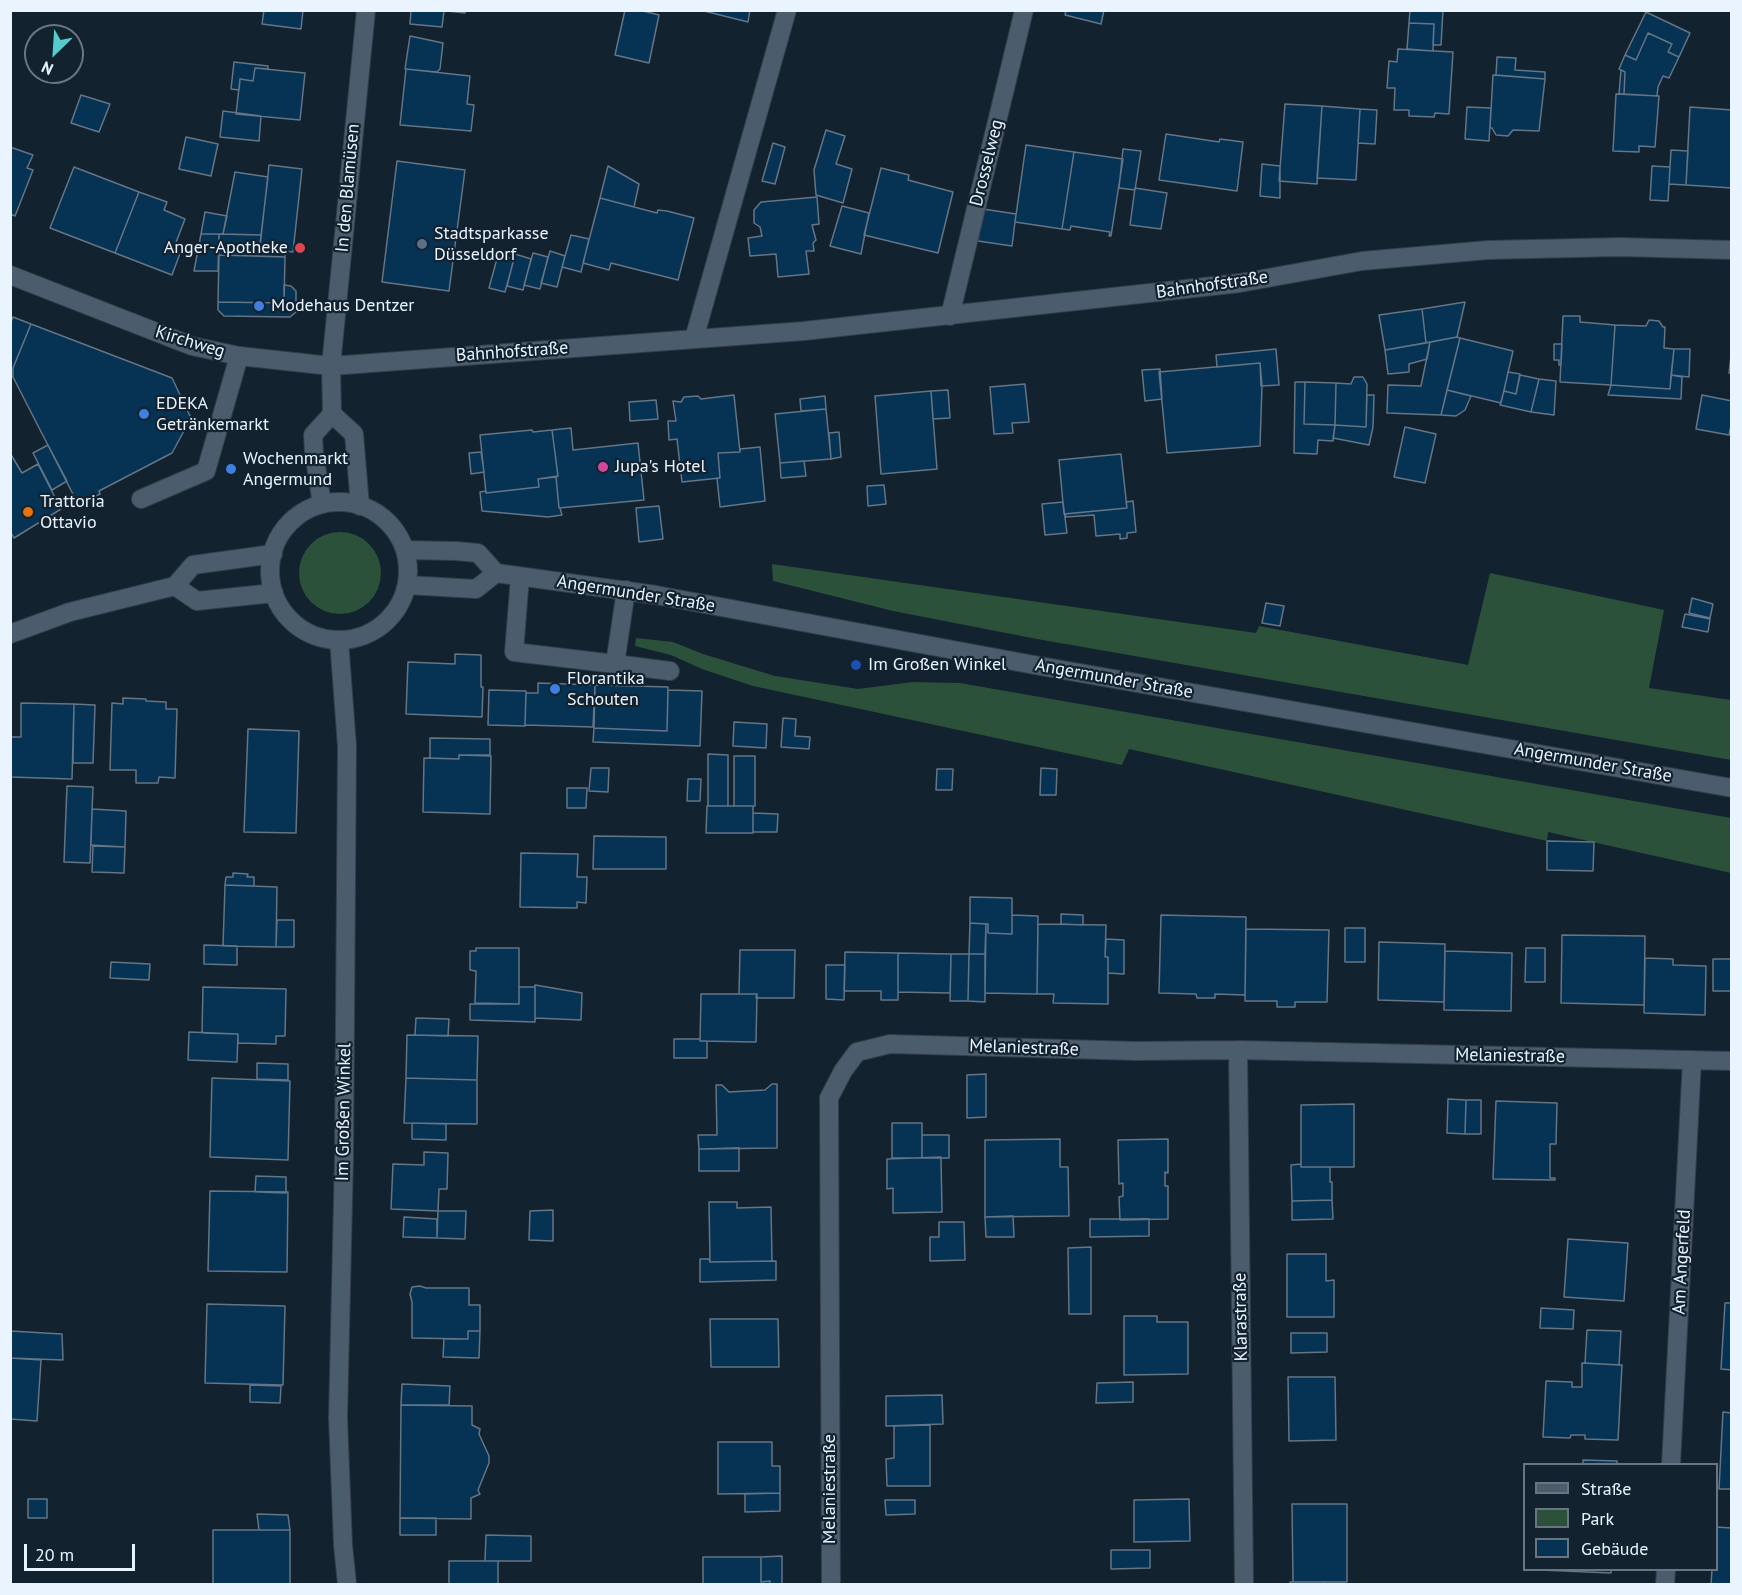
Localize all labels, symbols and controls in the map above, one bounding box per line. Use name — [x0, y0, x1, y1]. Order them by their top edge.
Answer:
north arrow — [24, 24, 84, 84]
text: N — [38, 57, 56, 80]
street label: Drosselweg — [966, 117, 1008, 209]
street label: In den Blamüsen — [332, 123, 364, 253]
place label: Stadtsparkasse Düsseldorf — [434, 223, 549, 266]
place label: Anger-Apotheke — [164, 237, 288, 259]
marker: Stadtsparkasse Düsseldorf — [415, 237, 429, 251]
marker: Anger-Apotheke — [293, 241, 307, 255]
street label: Bahnhofstraße — [1155, 266, 1269, 304]
place label: Modehaus Dentzer — [271, 295, 414, 317]
marker: Modehaus Dentzer — [252, 299, 266, 313]
street label: Kirchweg — [153, 321, 227, 363]
street label: Bahnhofstraße — [455, 337, 569, 367]
place label: EDEKA Getränkemarkt — [156, 393, 269, 436]
marker: EDEKA Getränkemarkt — [137, 407, 151, 421]
place label: Wochenmarkt Angermund — [243, 448, 348, 490]
place label: Jupa's Hotel — [615, 456, 706, 478]
marker: Jupa's Hotel — [596, 460, 610, 474]
marker: Wochenmarkt Angermund — [224, 462, 238, 476]
place label: Trattoria Ottavio — [40, 491, 105, 534]
marker: Trattoria Ottavio — [21, 505, 35, 519]
street label: Angermunder Straße — [555, 571, 717, 617]
place label: Im Großen Winkel — [868, 654, 1006, 676]
street label: Angermunder Straße — [1033, 654, 1195, 704]
marker: Im Großen Winkel — [849, 658, 863, 672]
place label: Florantika Schouten — [567, 668, 645, 710]
marker: Florantika Schouten — [548, 682, 562, 696]
street label: Angermunder Straße — [1512, 738, 1674, 788]
street label: Melaniestraße — [969, 1035, 1079, 1061]
street label: Im Großen Winkel — [332, 1043, 356, 1181]
street label: Melaniestraße — [1455, 1044, 1565, 1068]
street label: Am Angerfeld — [1668, 1209, 1696, 1315]
street label: Klarastraße — [1229, 1272, 1253, 1362]
street label: Melaniestraße — [819, 1434, 841, 1544]
legend — [1523, 1463, 1718, 1571]
text: Straße — [1581, 1477, 1632, 1500]
text: Park — [1581, 1507, 1614, 1530]
scale bar — [27, 1532, 138, 1570]
text: Gebäude — [1581, 1537, 1648, 1560]
text: 20 m — [35, 1543, 74, 1566]

